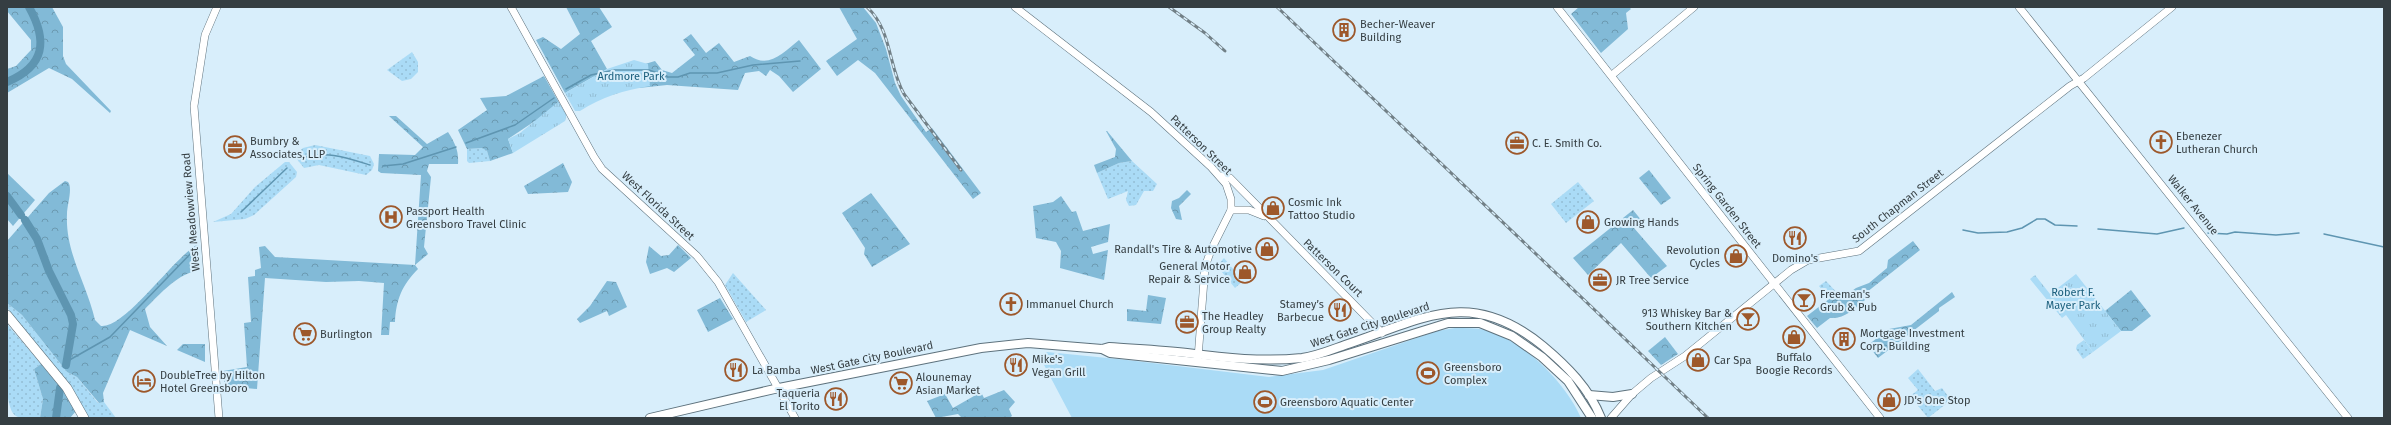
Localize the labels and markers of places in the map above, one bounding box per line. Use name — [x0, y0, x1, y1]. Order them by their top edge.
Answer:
building icon: Becher-Weaver Building — [1331, 17, 1357, 43]
place label: Becher-Weaver Building — [1360, 18, 1436, 44]
church icon: Ebenezer Lutheran Church — [2148, 129, 2174, 155]
office icon: C. E. Smith Co. — [1504, 130, 1530, 156]
place label: Ebenezer Lutheran Church — [2176, 130, 2258, 156]
office icon: Bumbry & Associates, LLP — [222, 134, 248, 160]
place label: Bumbry & Associates, LLP — [250, 135, 326, 161]
place label: C. E. Smith Co. — [1532, 137, 1602, 150]
shop icon: Cosmic Ink Tattoo Studio — [1260, 195, 1286, 221]
place label: Cosmic Ink Tattoo Studio — [1288, 196, 1355, 222]
hospital icon: Passport Health Greensboro Travel Clinic — [378, 204, 404, 230]
place label: Passport Health Greensboro Travel Clinic — [406, 205, 526, 231]
shop icon: Growing Hands — [1575, 209, 1601, 235]
place label: Growing Hands — [1604, 216, 1679, 229]
restaurant icon: Domino's — [1782, 225, 1808, 251]
shop icon: Randall's Tire & Automotive — [1254, 236, 1280, 262]
place label: Randall's Tire & Automotive — [1114, 243, 1252, 256]
shop icon: Revolution Cycles — [1723, 243, 1749, 269]
place label: Revolution Cycles — [1666, 244, 1720, 270]
place label: Domino's — [1772, 252, 1818, 265]
shop icon: General Motor Repair & Service — [1232, 259, 1258, 285]
place label: General Motor Repair & Service — [1148, 260, 1231, 286]
office icon: JR Tree Service — [1587, 267, 1613, 293]
place label: JR Tree Service — [1616, 274, 1689, 287]
bar icon: Freeman's Grub & Pub — [1791, 287, 1817, 313]
place label: Freeman's Grub & Pub — [1820, 288, 1877, 314]
church icon: Immanuel Church — [998, 291, 1024, 317]
restaurant icon: Stamey’s Barbecue — [1327, 297, 1353, 323]
place label: Immanuel Church — [1026, 298, 1114, 311]
place label: Stamey’s Barbecue — [1277, 298, 1324, 324]
bar icon: 913 Whiskey Bar & Southern Kitchen — [1735, 306, 1761, 332]
place label: 913 Whiskey Bar & Southern Kitchen — [1642, 307, 1732, 333]
office icon: The Headley Group Realty — [1174, 309, 1200, 335]
place label: The Headley Group Realty — [1202, 310, 1267, 336]
supermarket icon: Burlington — [292, 321, 318, 347]
shop icon: Buffalo Boogie Records — [1781, 324, 1807, 350]
building icon: Mortgage Investment Corp. Building — [1831, 326, 1857, 352]
place label: Mortgage Investment Corp. Building — [1860, 327, 1965, 353]
place label: Burlington — [320, 328, 373, 341]
shop icon: Car Spa — [1685, 347, 1711, 373]
place label: Buffalo Boogie Records — [1756, 351, 1832, 377]
restaurant icon: Mike's Vegan Grill — [1003, 352, 1029, 378]
place label: Mike's Vegan Grill — [1032, 353, 1085, 379]
place label: Car Spa — [1714, 354, 1752, 367]
restaurant icon: La Bamba — [723, 357, 749, 383]
sports icon: Greensboro Complex — [1415, 360, 1441, 386]
place label: Greensboro Complex — [1444, 361, 1502, 387]
place label: La Bamba — [752, 364, 801, 377]
hotel icon: DoubleTree by Hilton Hotel Greensboro — [131, 368, 157, 394]
place label: DoubleTree by Hilton Hotel Greensboro — [160, 369, 265, 395]
supermarket icon: Alounemay Asian Market — [888, 370, 914, 396]
place label: Alounemay Asian Market — [916, 371, 980, 397]
restaurant icon: Taqueria El Torito — [823, 386, 849, 412]
place label: Taqueria El Torito — [777, 387, 820, 413]
shop icon: JD's One Stop — [1876, 387, 1902, 413]
sports icon: Greensboro Aquatic Center — [1252, 389, 1278, 415]
place label: JD's One Stop — [1904, 394, 1971, 407]
place label: Greensboro Aquatic Center — [1280, 396, 1414, 409]

